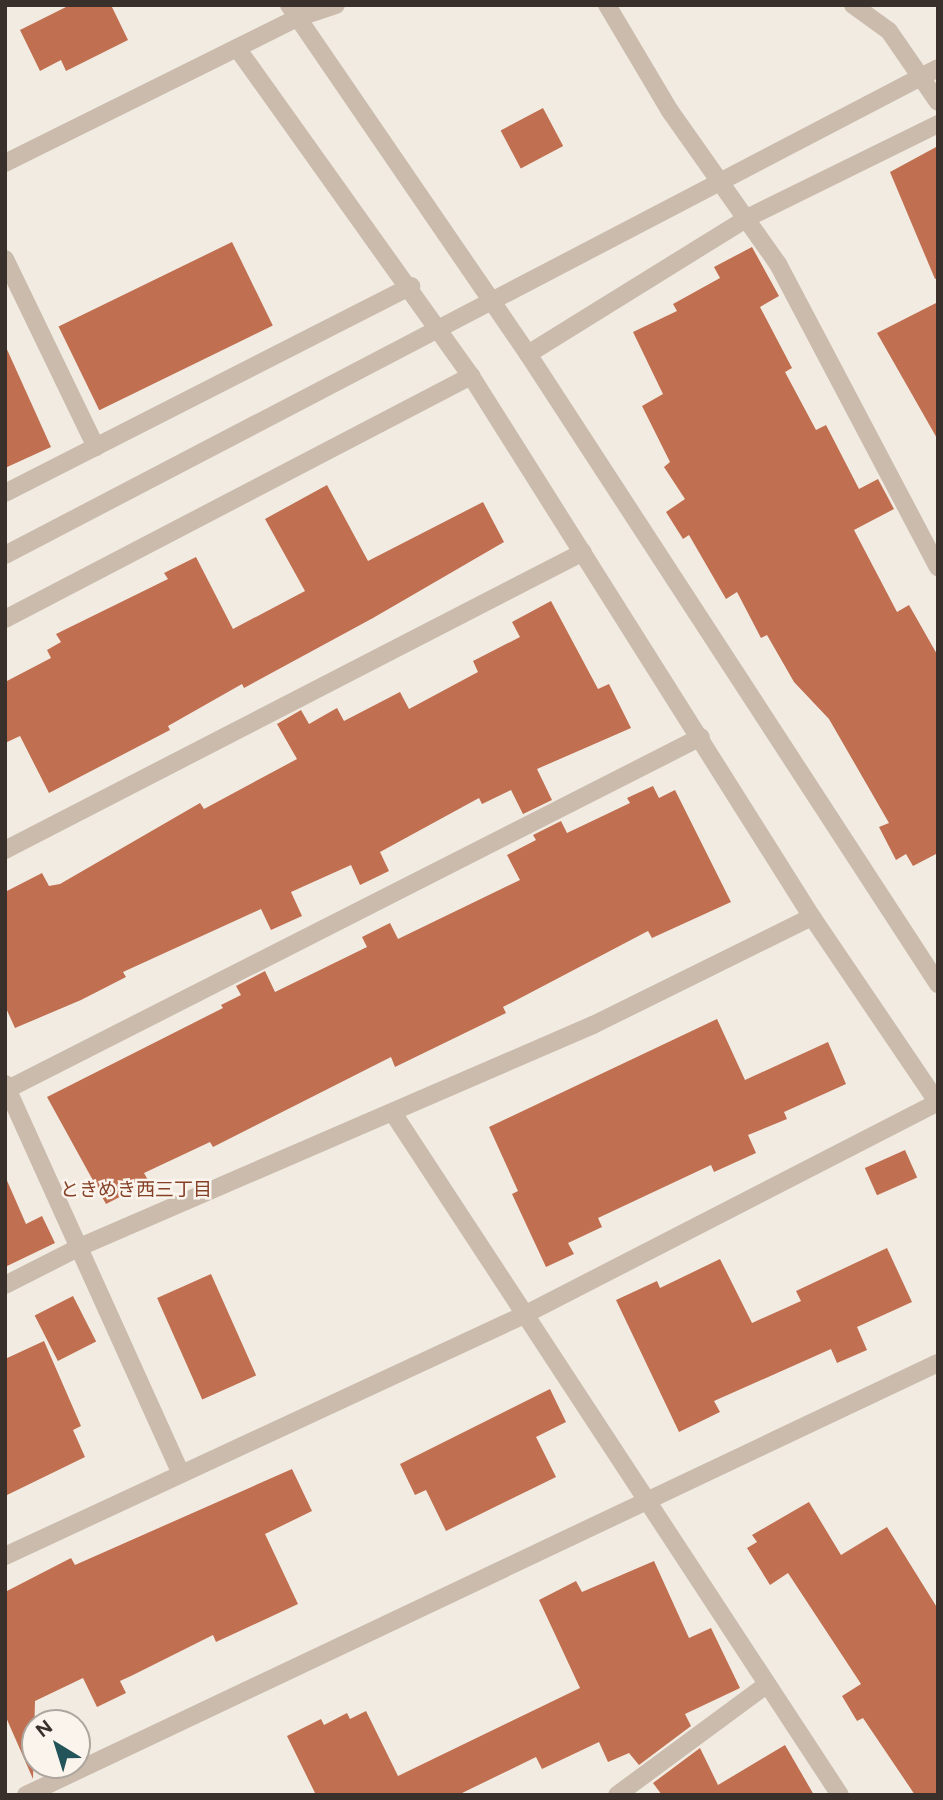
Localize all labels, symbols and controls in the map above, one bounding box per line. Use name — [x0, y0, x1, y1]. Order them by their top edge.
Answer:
district label: ときめき西三丁目 — [60, 1179, 212, 1201]
north arrow — [21, 1709, 91, 1779]
text: N — [31, 1715, 57, 1742]

